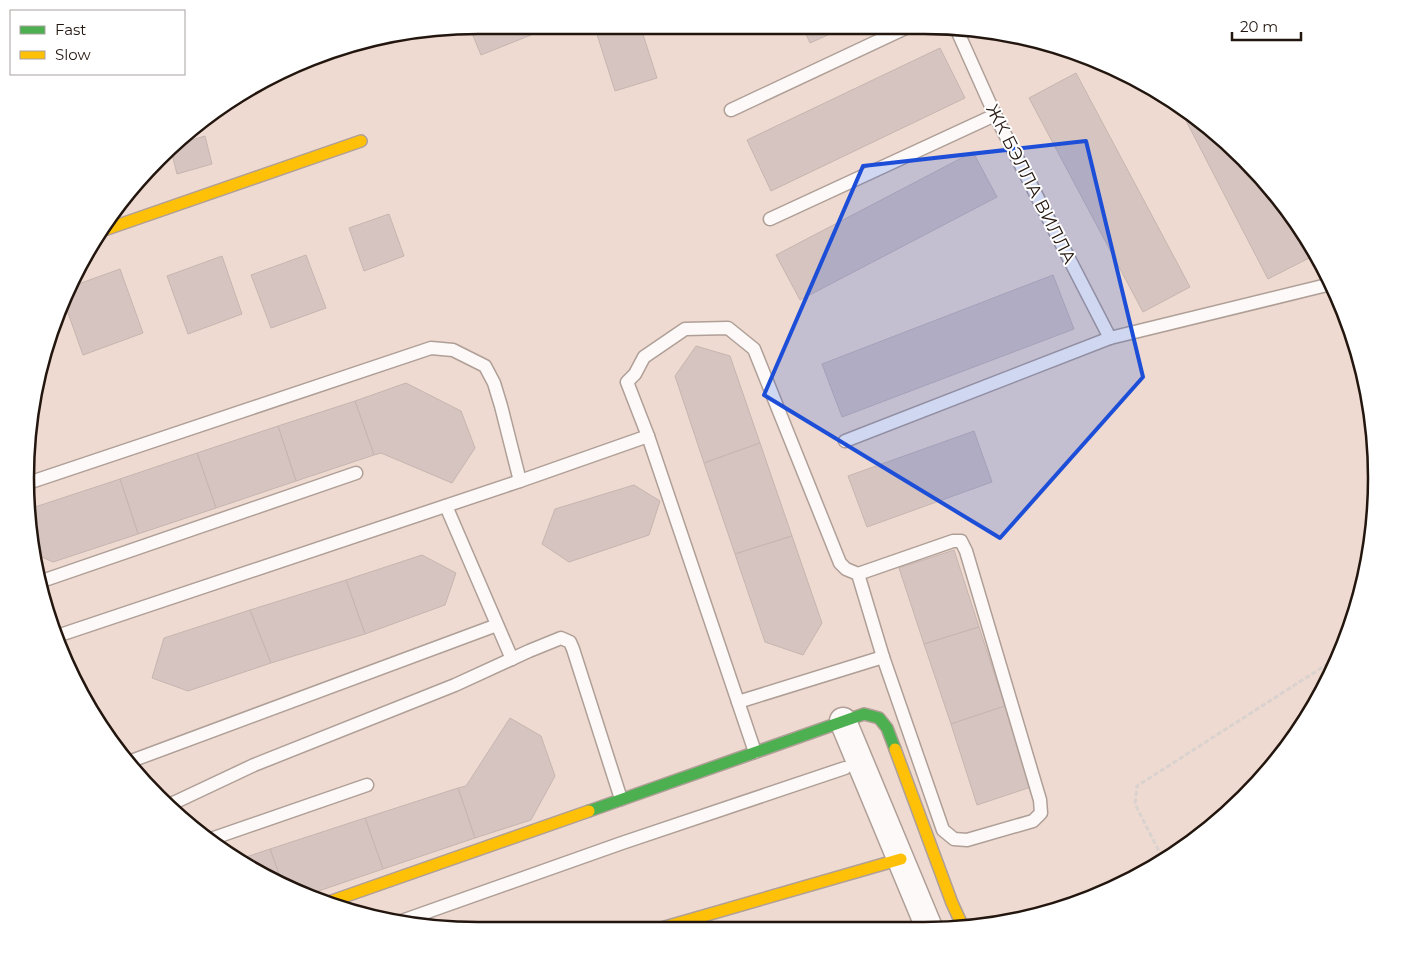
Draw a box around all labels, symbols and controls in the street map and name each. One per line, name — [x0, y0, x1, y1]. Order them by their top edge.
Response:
legend — [10, 10, 185, 75]
scale bar — [1232, 10, 1301, 42]
text: 20 m — [1240, 17, 1278, 36]
text: Fast — [55, 20, 86, 39]
text: Slow — [55, 45, 91, 64]
street label: ЖК БЭЛЛА ВИЛЛА — [981, 100, 1081, 268]

